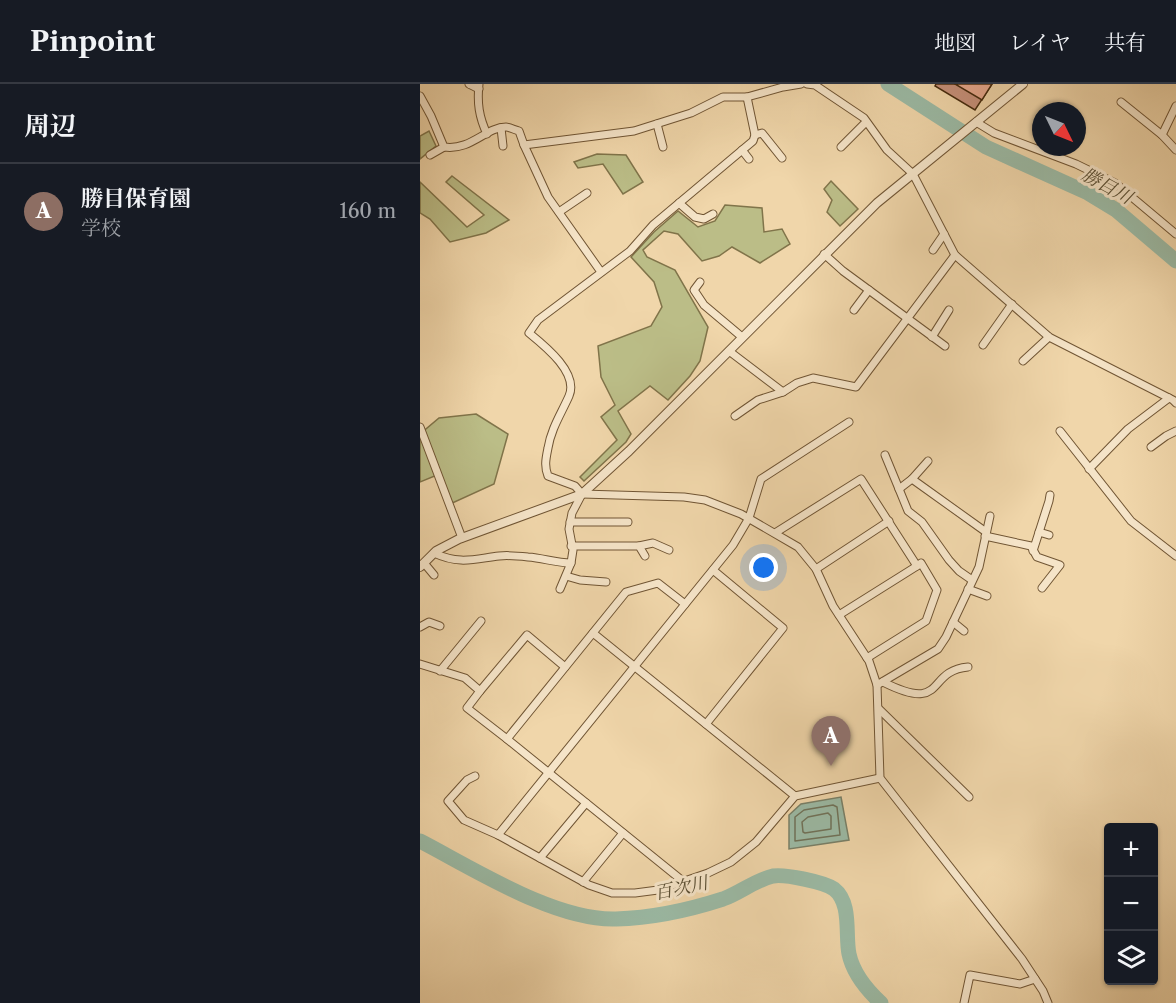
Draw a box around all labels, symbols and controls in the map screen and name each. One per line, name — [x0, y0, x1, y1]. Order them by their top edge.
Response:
text: Pinpoint — [30, 24, 155, 58]
text: 地図 — [934, 30, 976, 55]
text: レイヤ — [1009, 30, 1071, 55]
text: 共有 — [1104, 30, 1146, 55]
north arrow — [1032, 102, 1086, 156]
text: 周辺 — [24, 110, 76, 142]
water label: 勝目川 — [1078, 163, 1138, 210]
text: 勝目保育園 — [81, 185, 191, 212]
text: A — [36, 199, 51, 223]
text: 160 m — [339, 199, 396, 223]
text: 学校 — [81, 216, 121, 240]
your location — [749, 553, 778, 582]
pin: A — [812, 716, 850, 766]
map controls — [1104, 823, 1158, 985]
button: + — [1104, 823, 1158, 877]
water label: 百次川 — [652, 871, 712, 904]
button: − — [1104, 877, 1158, 931]
button: layers — [1104, 931, 1158, 985]

